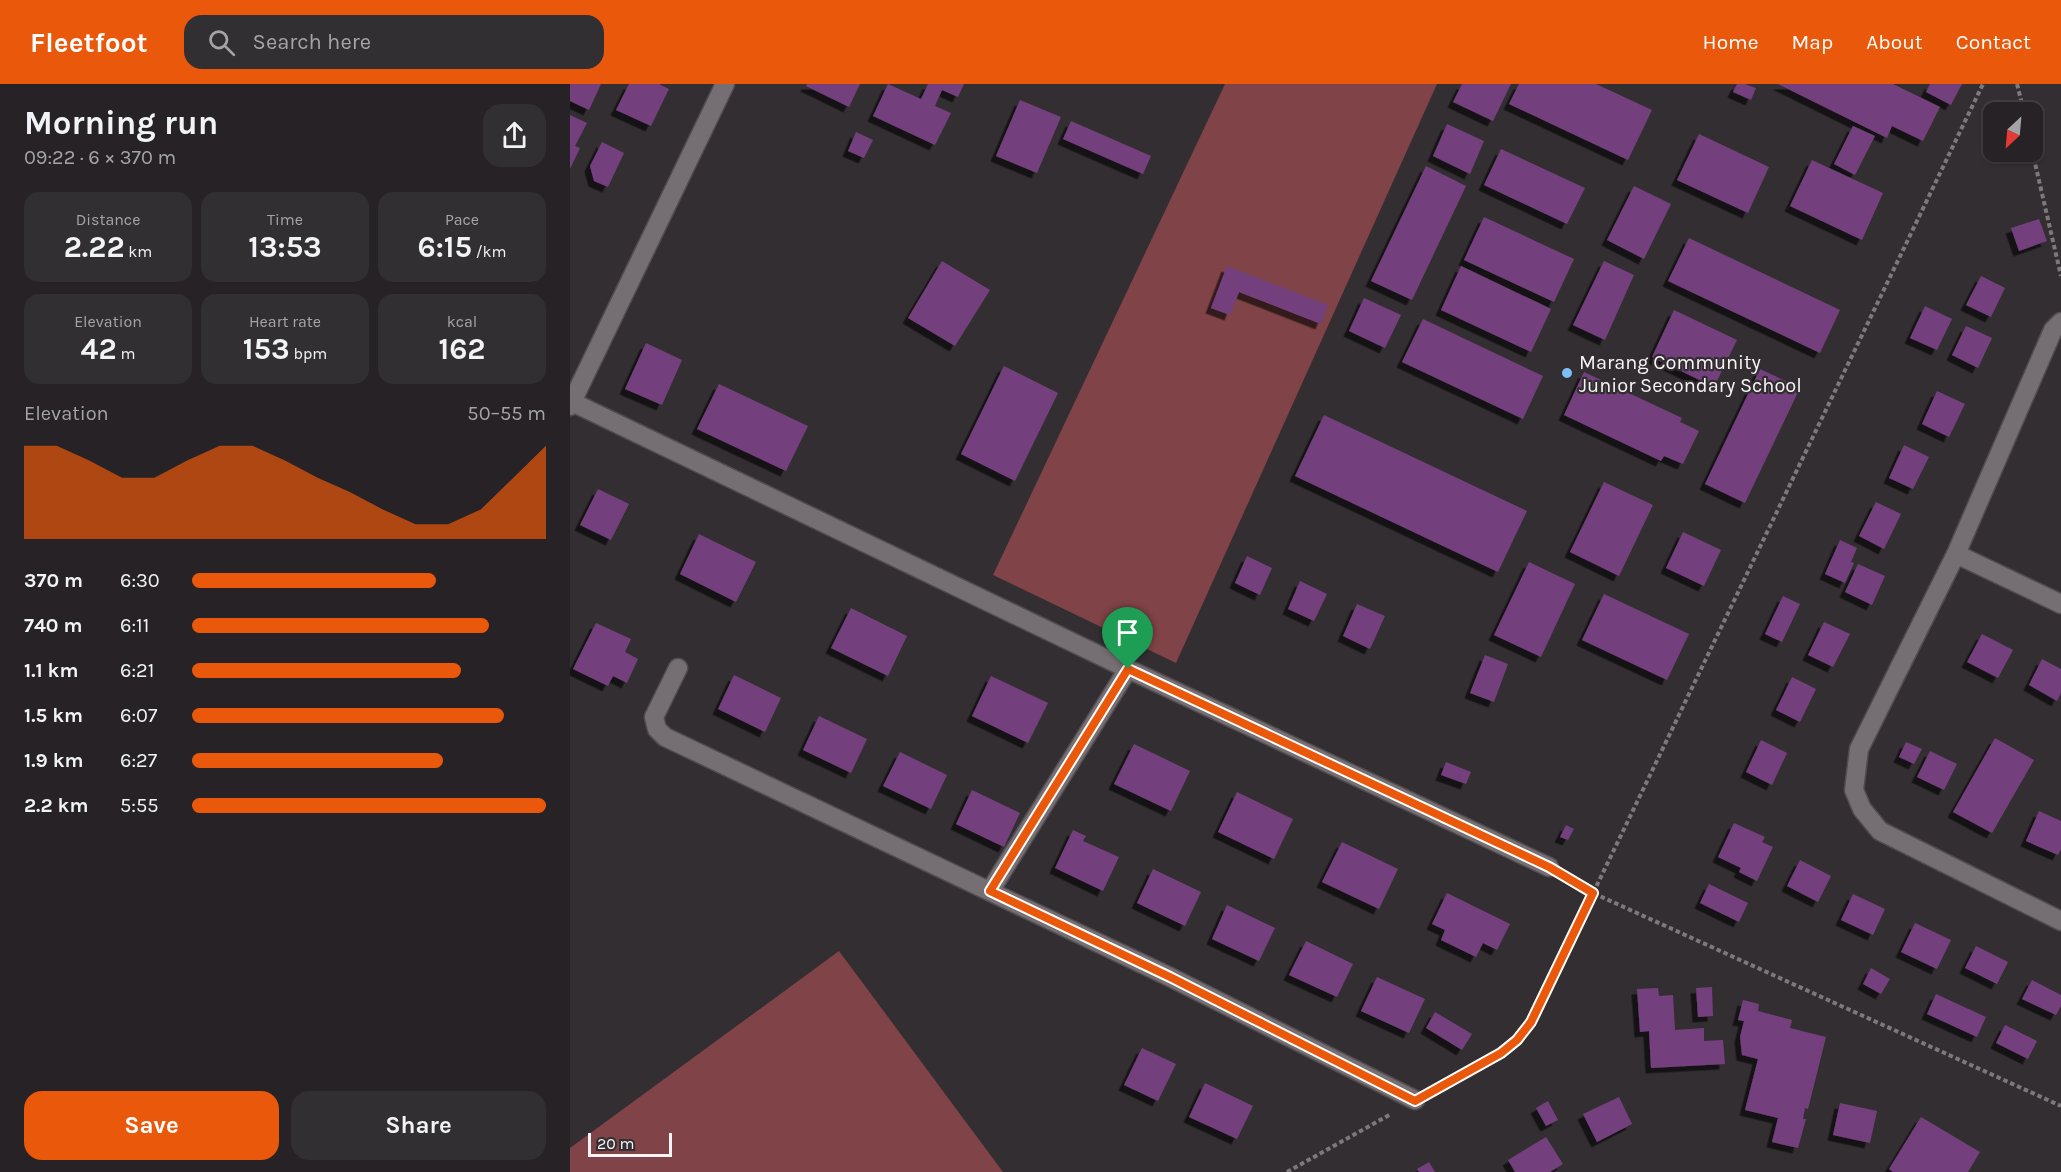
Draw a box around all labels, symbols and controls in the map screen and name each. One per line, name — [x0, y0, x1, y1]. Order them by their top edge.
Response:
search box — [184, 15, 604, 69]
text: Fleetfoot — [30, 26, 148, 59]
icon: search — [205, 26, 238, 59]
text: Search here — [253, 29, 371, 55]
text: Home — [1703, 30, 1759, 54]
text: Map — [1792, 30, 1833, 54]
text: About — [1866, 30, 1923, 54]
text: Contact — [1956, 30, 2031, 54]
north arrow — [1983, 102, 2043, 162]
map controls — [1983, 102, 2043, 162]
text: Morning run — [24, 104, 218, 142]
button: share — [483, 104, 546, 167]
text: 09:22 · 6 × 370 m — [24, 146, 176, 169]
text: Distance — [76, 210, 140, 229]
text: Time — [267, 210, 303, 229]
text: Pace — [445, 210, 479, 229]
text: 2.22 — [64, 229, 125, 265]
text: 13:53 — [248, 229, 322, 265]
text: 6:15 — [417, 229, 472, 265]
text: km — [125, 242, 152, 261]
text: /km — [472, 242, 507, 261]
text: Elevation — [74, 312, 142, 331]
text: Heart rate — [249, 312, 321, 331]
text: kcal — [447, 312, 477, 331]
text: 42 — [81, 331, 117, 367]
text: 153 — [243, 331, 290, 367]
text: 162 — [438, 331, 486, 367]
text: m — [117, 344, 135, 363]
text: bpm — [290, 344, 327, 363]
place label: Marang Community Junior Secondary School — [1579, 351, 1802, 397]
marker: Marang Community Junior Secondary School — [1560, 366, 1574, 380]
text: Elevation — [24, 402, 109, 425]
text: 50–55 m — [467, 402, 546, 425]
text: 370 m — [24, 569, 83, 592]
text: 6:30 — [120, 569, 160, 592]
pin — [1102, 607, 1153, 669]
text: 740 m — [24, 614, 83, 637]
text: 6:11 — [120, 614, 149, 637]
icon: arrive — [1111, 616, 1144, 649]
text: 1.1 km — [24, 659, 78, 682]
text: 6:21 — [120, 659, 154, 682]
text: 1.5 km — [24, 704, 83, 727]
text: 6:07 — [120, 704, 157, 727]
text: 1.9 km — [24, 749, 84, 772]
text: 6:27 — [120, 749, 157, 772]
text: 2.2 km — [24, 794, 88, 817]
text: 5:55 — [120, 794, 158, 817]
button: Save — [24, 1091, 279, 1160]
button: Share — [291, 1091, 546, 1160]
scale bar — [588, 1130, 672, 1158]
text: 20 m — [597, 1134, 635, 1153]

